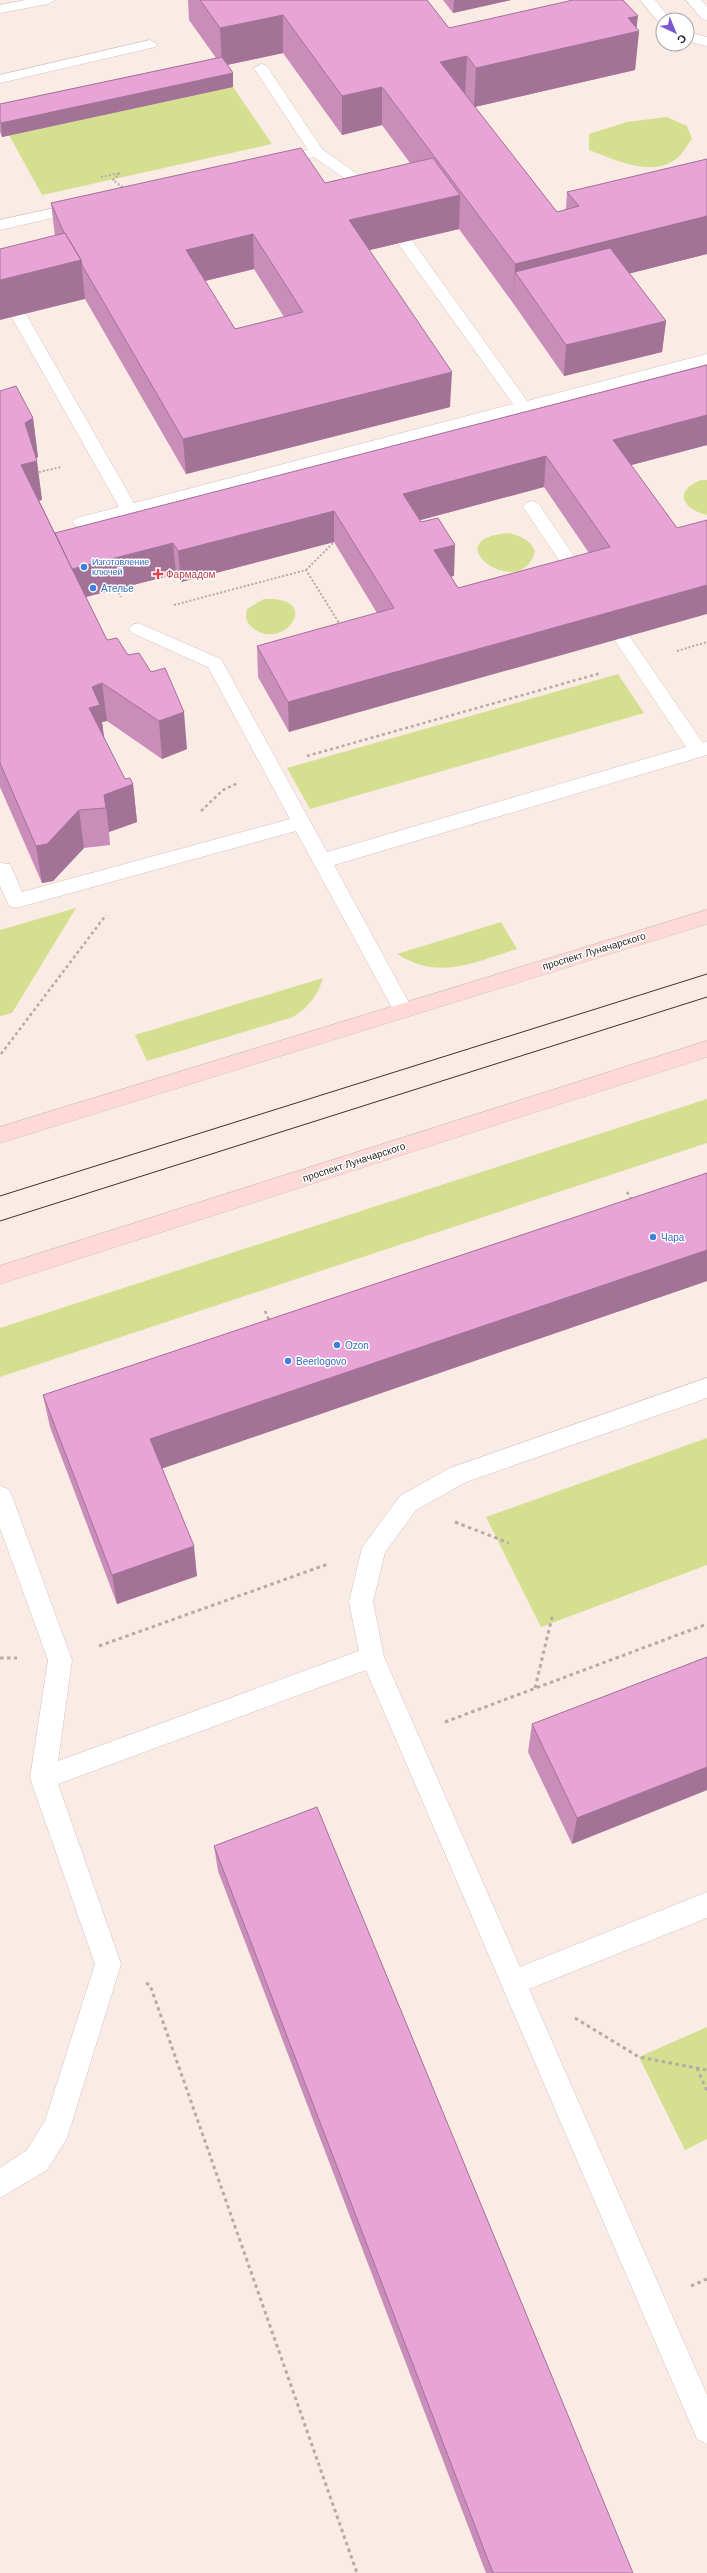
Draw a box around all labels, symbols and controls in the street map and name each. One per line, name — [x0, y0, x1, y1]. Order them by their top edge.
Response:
north arrow — [655, 12, 695, 52]
text: С — [675, 32, 689, 46]
place label: Изготовление ключей — [92, 557, 149, 577]
marker: Изготовление ключей — [79, 562, 89, 572]
marker: Фармадом — [153, 569, 163, 579]
place label: Фармадом — [166, 569, 216, 580]
marker: Ателье — [88, 583, 98, 593]
place label: Ателье — [101, 583, 134, 594]
street label: проспект Луначарского — [541, 930, 647, 972]
street label: проспект Луначарского — [301, 1140, 407, 1184]
marker: Чара — [648, 1232, 658, 1242]
place label: Чара — [661, 1232, 685, 1243]
marker: Ozon — [332, 1340, 342, 1350]
place label: Ozon — [345, 1340, 369, 1351]
marker: Beerlogovo — [283, 1356, 293, 1366]
place label: Beerlogovo — [296, 1356, 347, 1367]

